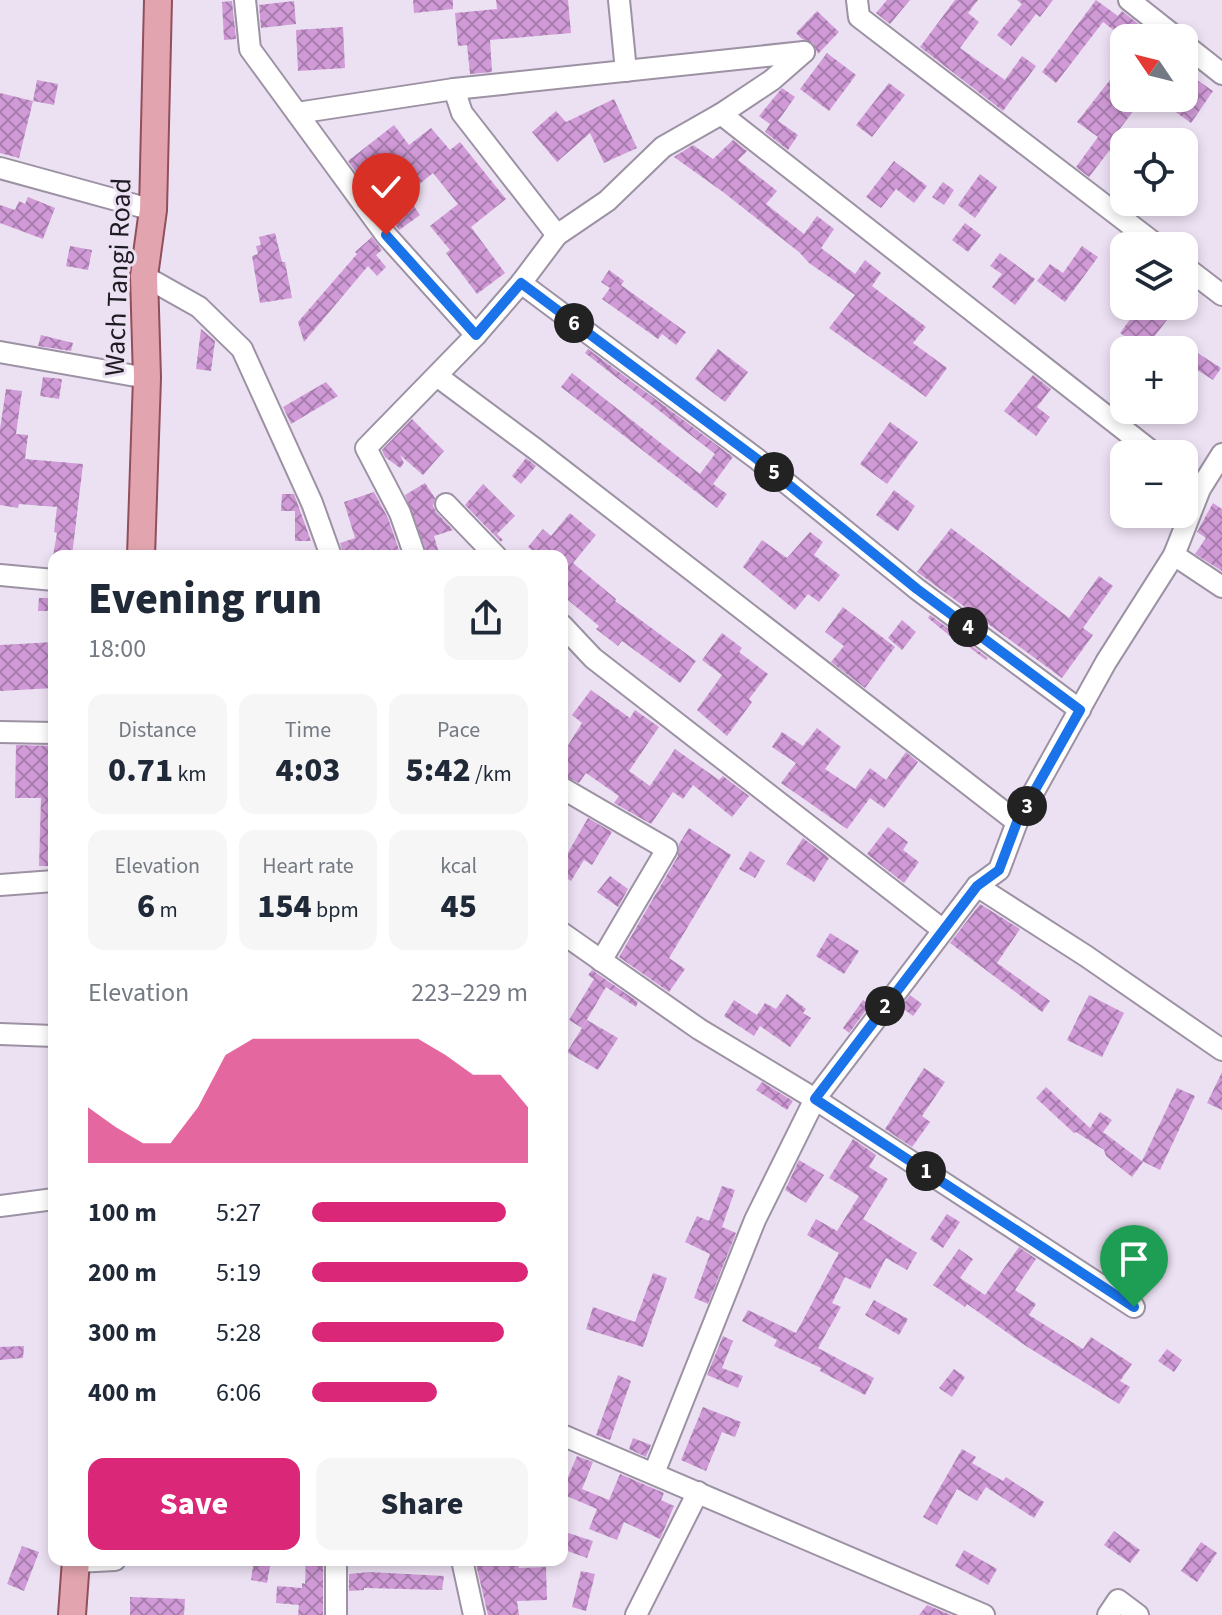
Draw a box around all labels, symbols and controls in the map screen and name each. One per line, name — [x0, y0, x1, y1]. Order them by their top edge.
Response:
north arrow — [1110, 24, 1198, 112]
map controls — [1110, 24, 1198, 528]
button: locate — [1110, 128, 1198, 216]
pin — [352, 153, 420, 235]
icon: check — [364, 165, 408, 209]
street label: Wach Tangi Road — [95, 177, 141, 377]
button: layers — [1110, 232, 1198, 320]
pin: 6 — [554, 303, 594, 343]
text: 6 — [568, 307, 580, 339]
button: + — [1110, 336, 1198, 424]
button: − — [1110, 440, 1198, 528]
pin: 5 — [754, 452, 794, 492]
text: 5 — [768, 456, 780, 488]
text: Evening run — [88, 568, 322, 631]
button: share — [444, 576, 528, 660]
pin: 4 — [948, 607, 988, 647]
text: 4 — [962, 611, 974, 643]
text: 18:00 — [88, 630, 146, 667]
text: Distance — [118, 714, 196, 746]
text: Time — [285, 714, 331, 746]
text: Pace — [437, 714, 480, 746]
text: 0.71 — [108, 746, 173, 795]
text: 4:03 — [275, 746, 341, 795]
text: 5:42 — [406, 746, 471, 795]
text: km — [173, 758, 207, 790]
text: /km — [471, 758, 512, 790]
pin: 3 — [1007, 786, 1047, 826]
text: 3 — [1021, 790, 1033, 822]
text: Elevation — [114, 850, 200, 882]
text: Heart rate — [262, 850, 354, 882]
text: kcal — [440, 850, 477, 882]
text: 6 — [137, 882, 155, 931]
text: 154 — [257, 882, 312, 931]
text: 45 — [441, 882, 477, 931]
text: m — [155, 894, 178, 926]
text: bpm — [312, 894, 359, 926]
text: Elevation — [88, 974, 189, 1011]
text: 223–229 m — [411, 974, 528, 1011]
pin: 2 — [865, 986, 905, 1026]
text: 2 — [879, 990, 891, 1022]
pin: 1 — [906, 1151, 946, 1191]
text: 1 — [920, 1155, 932, 1187]
text: 100 m — [88, 1194, 157, 1231]
text: 5:27 — [216, 1194, 261, 1231]
pin — [1100, 1225, 1168, 1307]
icon: arrive — [1112, 1237, 1156, 1281]
text: 200 m — [88, 1254, 157, 1291]
text: 5:19 — [216, 1254, 261, 1291]
text: 300 m — [88, 1314, 157, 1351]
text: 5:28 — [216, 1314, 261, 1351]
text: 400 m — [88, 1374, 157, 1411]
text: 6:06 — [216, 1374, 261, 1411]
button: Save — [88, 1458, 300, 1550]
button: Share — [316, 1458, 528, 1550]

